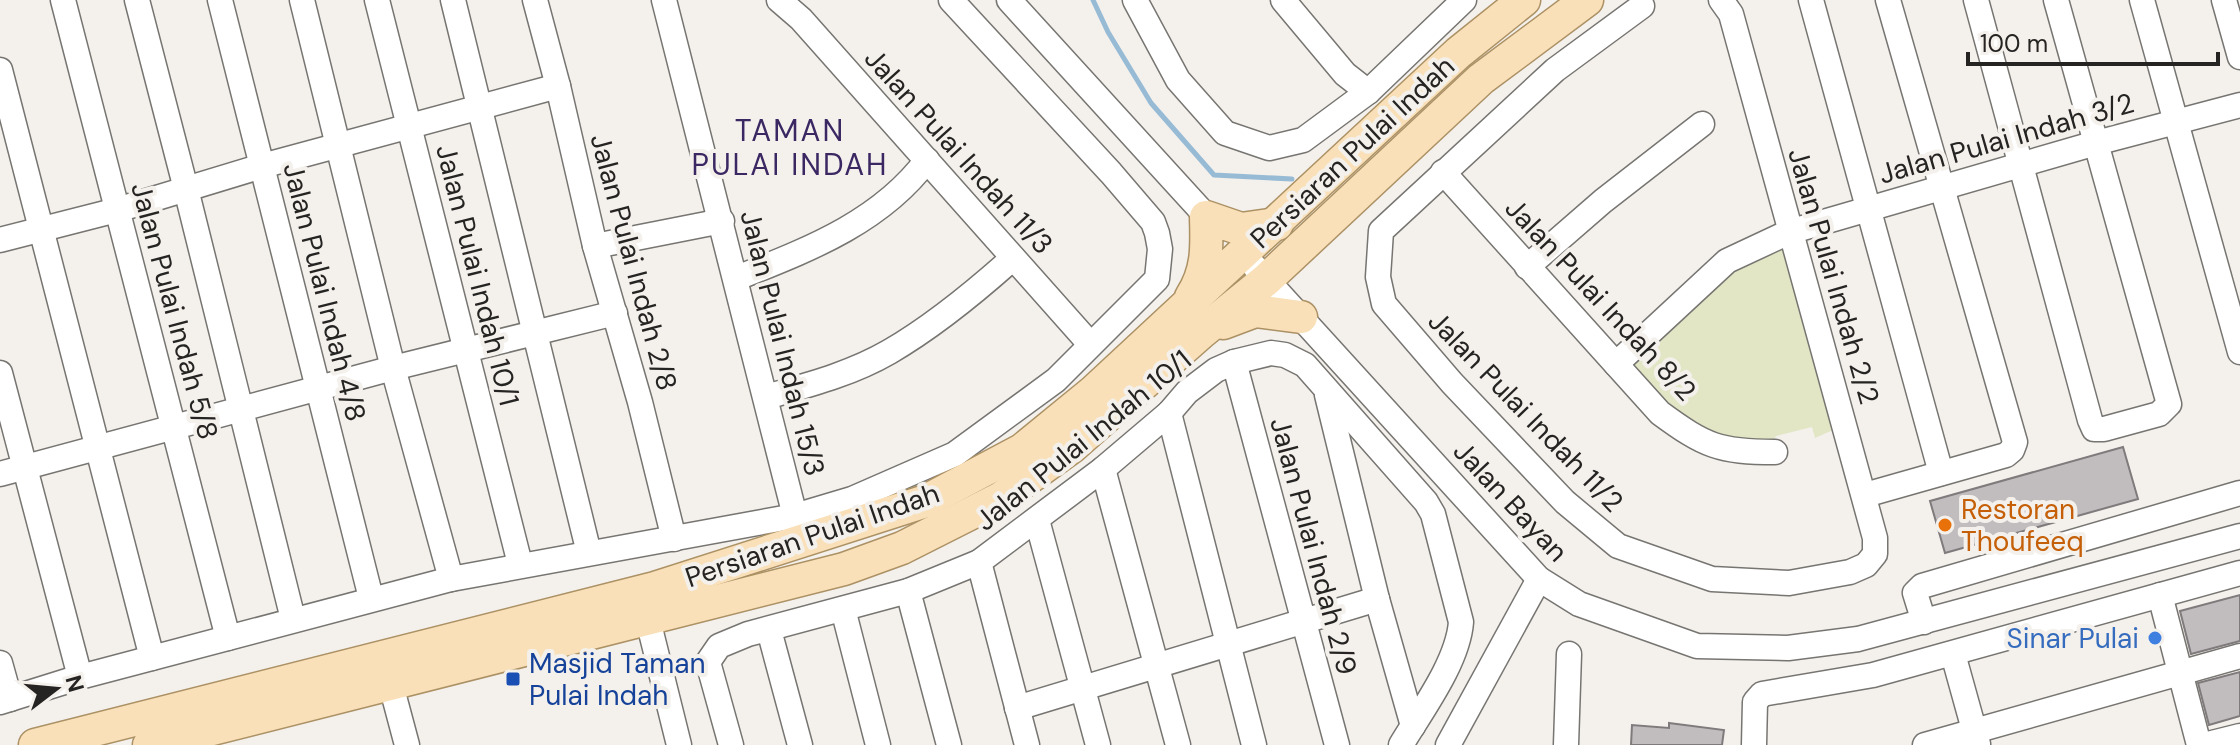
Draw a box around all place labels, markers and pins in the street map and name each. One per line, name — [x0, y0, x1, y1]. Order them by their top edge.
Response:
place label: Restoran Thoufeeq — [1961, 491, 2084, 560]
marker: Restoran Thoufeeq — [1936, 516, 1954, 534]
place label: Sinar Pulai — [2006, 620, 2139, 657]
marker: Sinar Pulai — [2146, 629, 2164, 647]
place label: Masjid Taman Pulai Indah — [529, 645, 706, 714]
marker: Masjid Taman Pulai Indah — [504, 670, 522, 688]

